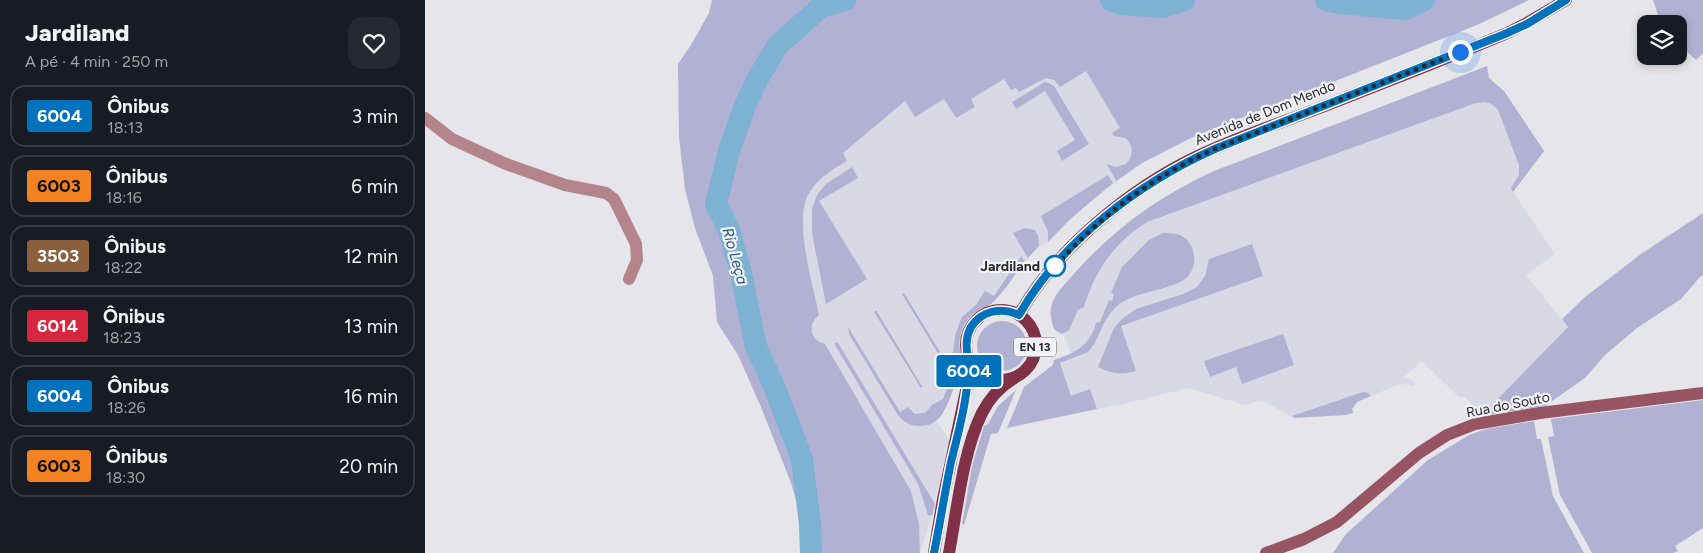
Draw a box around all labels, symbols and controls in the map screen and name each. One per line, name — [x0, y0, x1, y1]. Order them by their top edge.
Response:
map controls — [1637, 15, 1687, 65]
button: layers — [1637, 15, 1687, 65]
button: heart — [348, 17, 400, 69]
text: Jardiland — [25, 18, 130, 47]
your location — [1448, 40, 1473, 65]
text: A pé · 4 min · 250 m — [25, 52, 168, 71]
street label: Avenida de Dom Mendo — [1192, 77, 1338, 149]
text: Ônibus — [107, 95, 169, 118]
text: 6004 — [37, 105, 82, 127]
text: 3 min — [352, 105, 398, 128]
text: 18:13 — [107, 118, 143, 137]
text: Ônibus — [106, 165, 167, 188]
text: 6003 — [37, 175, 81, 197]
text: 6 min — [351, 175, 398, 198]
text: 18:16 — [106, 188, 142, 207]
water label: Rio Leça — [718, 226, 752, 287]
text: Ônibus — [104, 235, 166, 258]
text: 3503 — [37, 245, 79, 267]
text: 12 min — [344, 245, 398, 268]
marker: Jardiland — [1044, 255, 1066, 277]
text: 18:22 — [104, 258, 143, 277]
place label: Jardiland — [980, 258, 1040, 275]
text: Ônibus — [103, 305, 165, 328]
text: 6014 — [37, 315, 78, 337]
text: 13 min — [344, 315, 398, 338]
text: 18:23 — [103, 328, 141, 347]
road number: EN 13 — [1014, 338, 1056, 357]
line badge: 6004 — [934, 355, 1004, 387]
text: 6004 — [946, 360, 992, 382]
text: Ônibus — [107, 375, 169, 398]
text: 6004 — [37, 385, 82, 407]
text: 16 min — [344, 385, 398, 408]
street label: Rua do Souto — [1465, 389, 1551, 421]
text: 18:26 — [107, 398, 146, 417]
text: Ônibus — [106, 445, 167, 468]
text: 6003 — [37, 455, 81, 477]
text: 20 min — [339, 455, 398, 478]
text: 18:30 — [106, 468, 145, 487]

